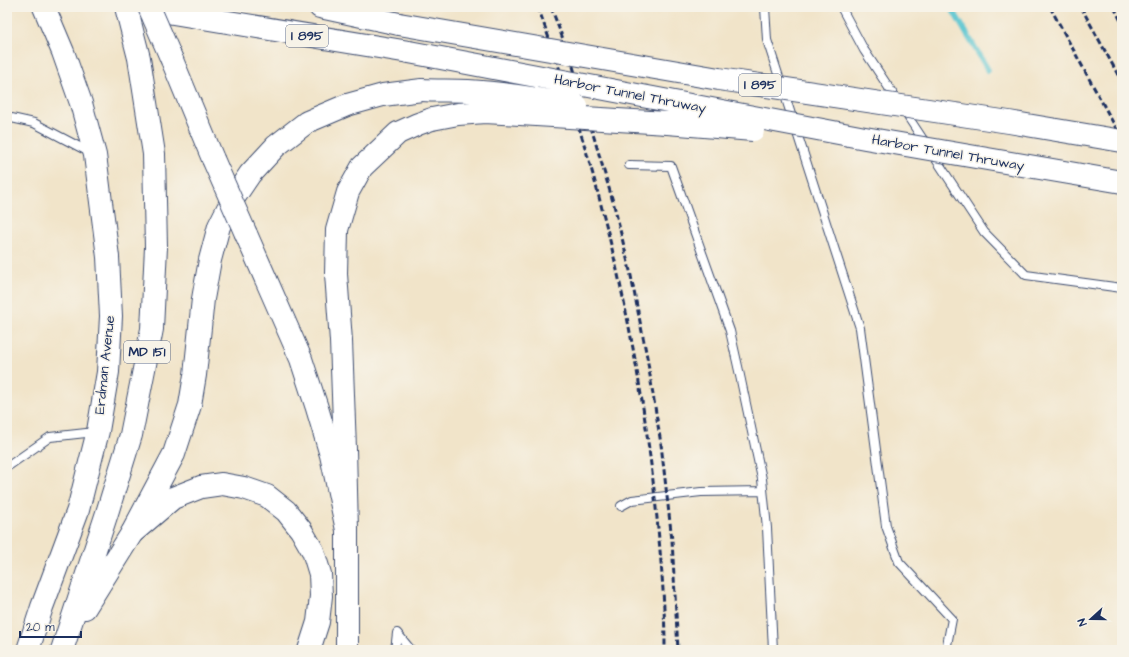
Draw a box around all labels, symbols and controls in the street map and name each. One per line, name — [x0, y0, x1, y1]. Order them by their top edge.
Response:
road number: I 895 — [286, 25, 328, 47]
street label: Harbor Tunnel Thruway — [552, 69, 708, 119]
road number: I 895 — [739, 74, 781, 96]
street label: Harbor Tunnel Thruway — [870, 130, 1026, 176]
street label: Erdman Avenue — [90, 314, 120, 415]
road number: MD 151 — [124, 341, 170, 363]
north arrow — [1071, 599, 1111, 639]
scale bar — [20, 613, 81, 639]
text: N — [1074, 616, 1090, 628]
text: 20 m — [26, 619, 55, 636]

